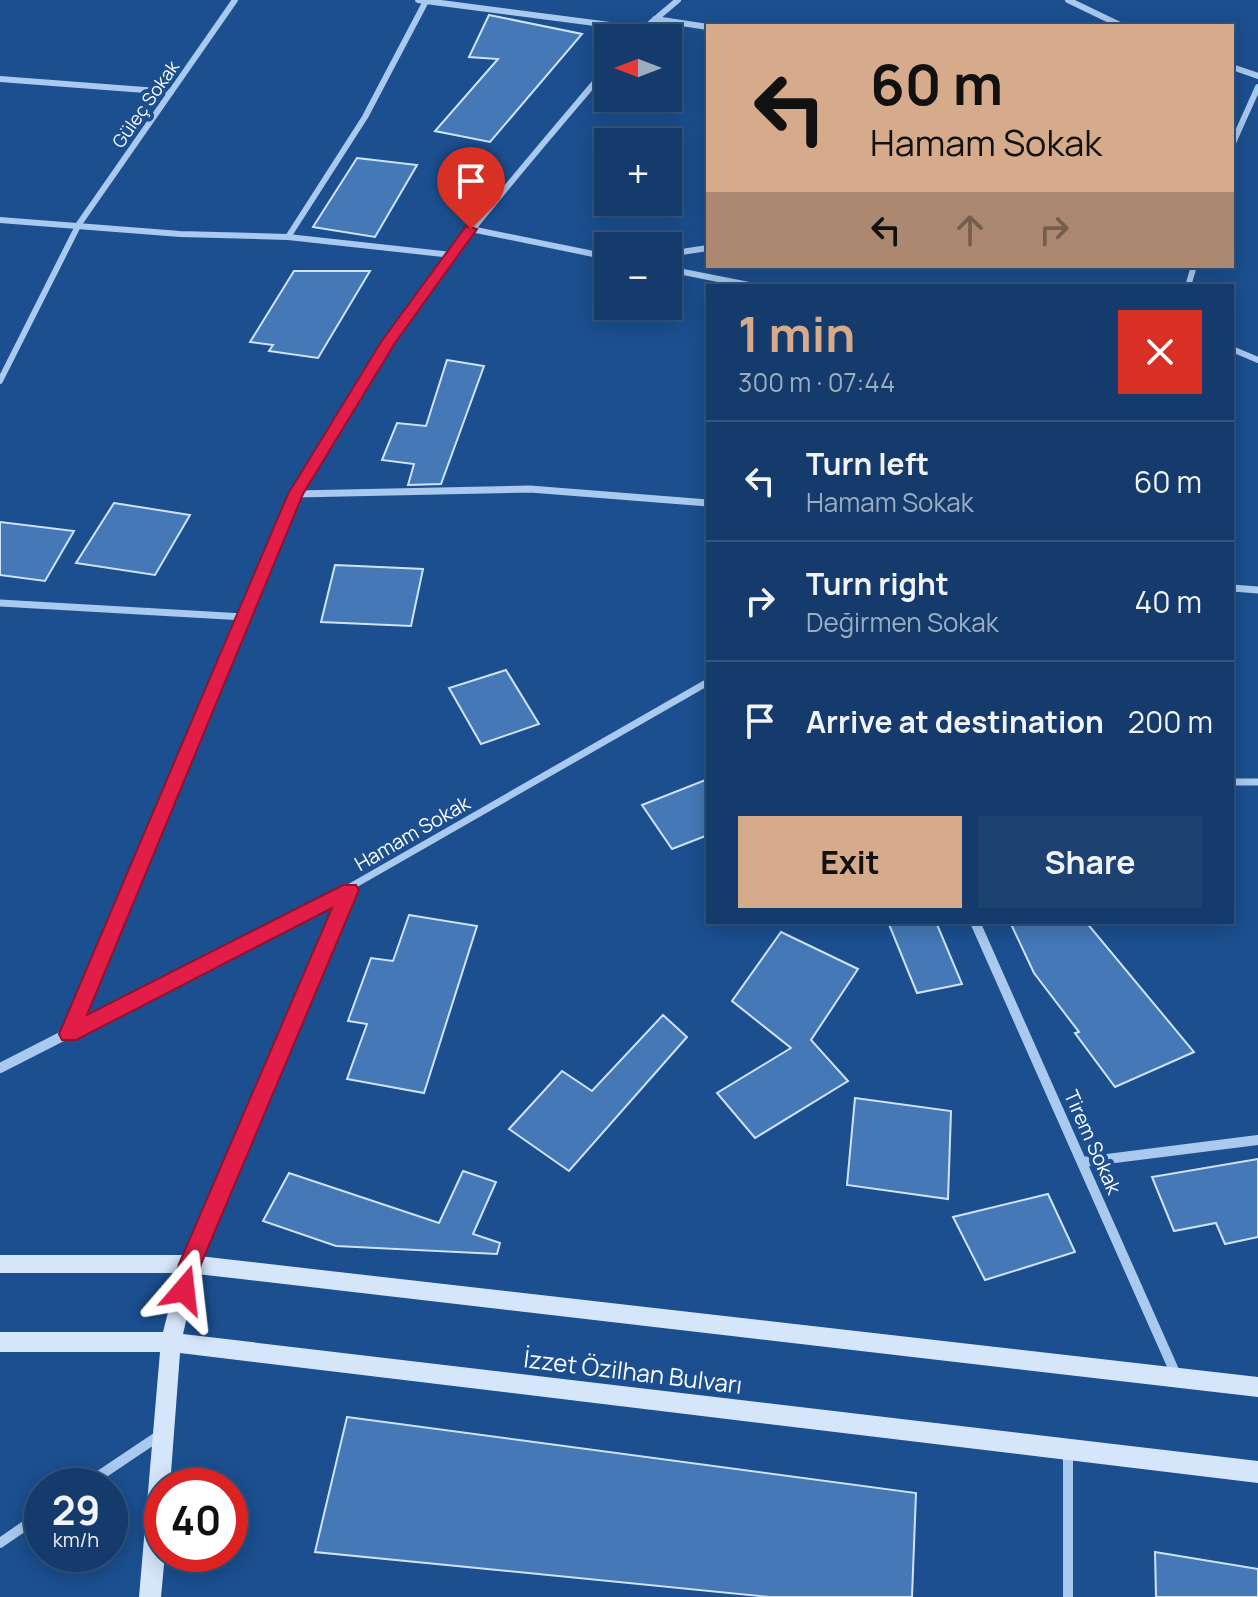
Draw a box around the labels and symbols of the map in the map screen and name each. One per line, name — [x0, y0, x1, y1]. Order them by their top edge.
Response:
north arrow — [594, 24, 682, 112]
street label: Güleç Sokak — [106, 55, 184, 152]
pin — [437, 147, 505, 229]
street label: Hamam Sokak — [349, 789, 476, 877]
street label: Tirem Sokak — [1058, 1086, 1128, 1199]
position arrow — [142, 1248, 226, 1332]
street label: İzzet Özilhan Bulvarı — [522, 1341, 744, 1401]
speed limit sign: 40 — [144, 1468, 248, 1572]

